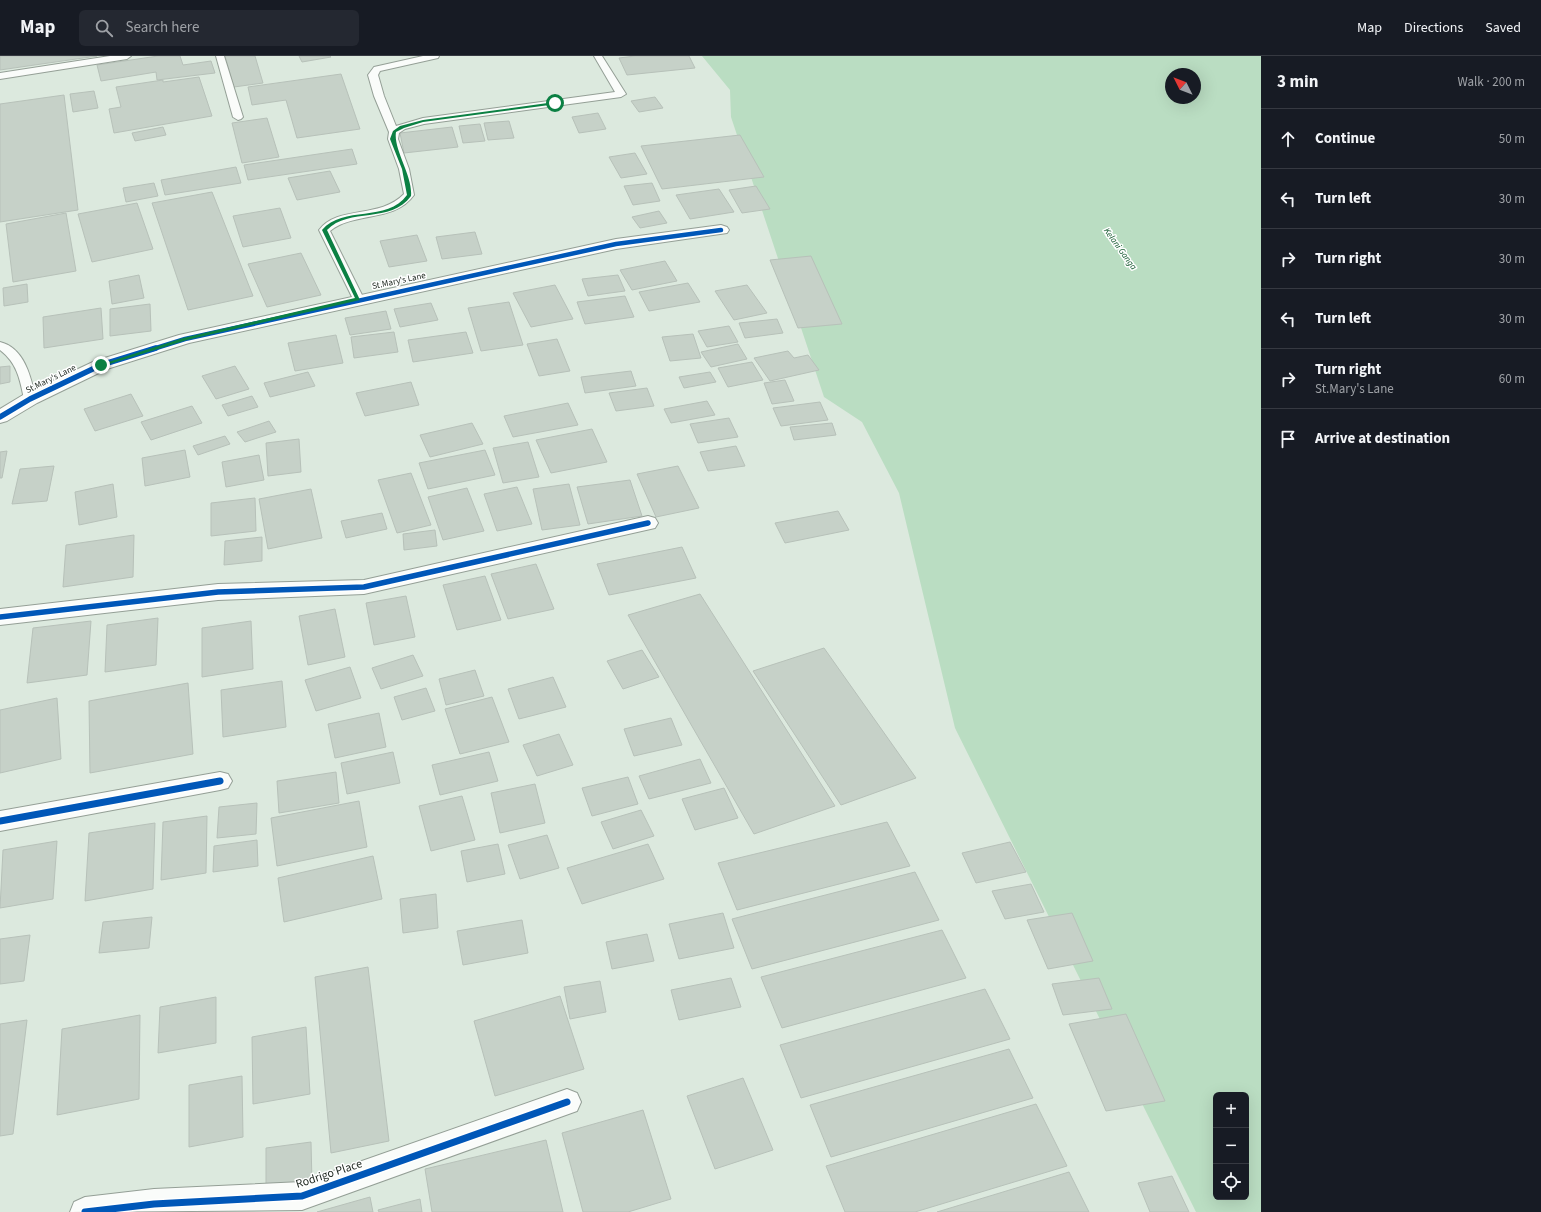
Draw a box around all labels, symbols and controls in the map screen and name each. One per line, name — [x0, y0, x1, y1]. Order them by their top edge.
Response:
search box — [79, 10, 359, 46]
text: Map — [20, 14, 55, 41]
icon: search — [93, 17, 115, 39]
text: Search here — [125, 17, 199, 38]
text: Map — [1357, 18, 1382, 38]
text: Directions — [1404, 18, 1463, 38]
text: Saved — [1485, 18, 1521, 38]
north arrow — [1165, 68, 1201, 104]
text: 3 min — [1277, 70, 1318, 94]
text: Walk · 200 m — [1457, 73, 1525, 91]
route start — [546, 94, 564, 112]
icon: ahead — [1277, 128, 1299, 150]
text: Continue — [1315, 128, 1375, 149]
text: 50 m — [1499, 130, 1525, 148]
icon: left — [1277, 188, 1299, 210]
text: Turn left — [1315, 188, 1371, 209]
text: 30 m — [1499, 190, 1525, 208]
water label: Kelani Ganga — [1100, 225, 1140, 273]
icon: right — [1277, 248, 1299, 270]
text: Turn right — [1315, 248, 1381, 269]
text: 30 m — [1499, 250, 1525, 268]
street label: St.Mary's Lane — [371, 269, 428, 293]
icon: left — [1277, 308, 1299, 330]
text: Turn left — [1315, 308, 1371, 329]
text: 30 m — [1499, 310, 1525, 328]
route end — [92, 356, 110, 374]
text: Turn right — [1315, 359, 1381, 380]
street label: St.Mary's Lane — [24, 361, 79, 397]
icon: right — [1277, 368, 1299, 390]
text: 60 m — [1499, 370, 1525, 388]
text: St.Mary's Lane — [1315, 380, 1394, 398]
icon: arrive — [1277, 428, 1299, 450]
text: Arrive at destination — [1315, 428, 1450, 449]
map controls — [1213, 1092, 1249, 1200]
button: + — [1213, 1092, 1249, 1128]
button: − — [1213, 1128, 1249, 1164]
street label: Rodrigo Place — [294, 1155, 364, 1193]
button: locate — [1213, 1164, 1249, 1200]

